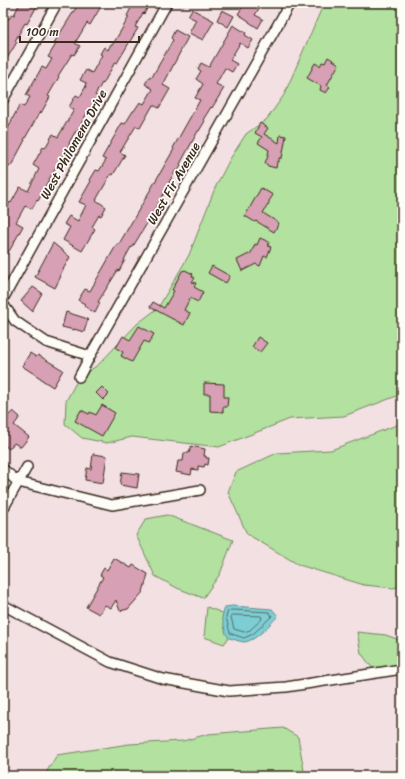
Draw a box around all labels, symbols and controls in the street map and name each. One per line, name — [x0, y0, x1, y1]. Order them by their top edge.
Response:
scale bar — [20, 18, 139, 44]
text: 100 m — [26, 21, 59, 43]
street label: West Philomena Drive — [34, 85, 113, 204]
street label: West Fir Avenue — [140, 137, 207, 229]

